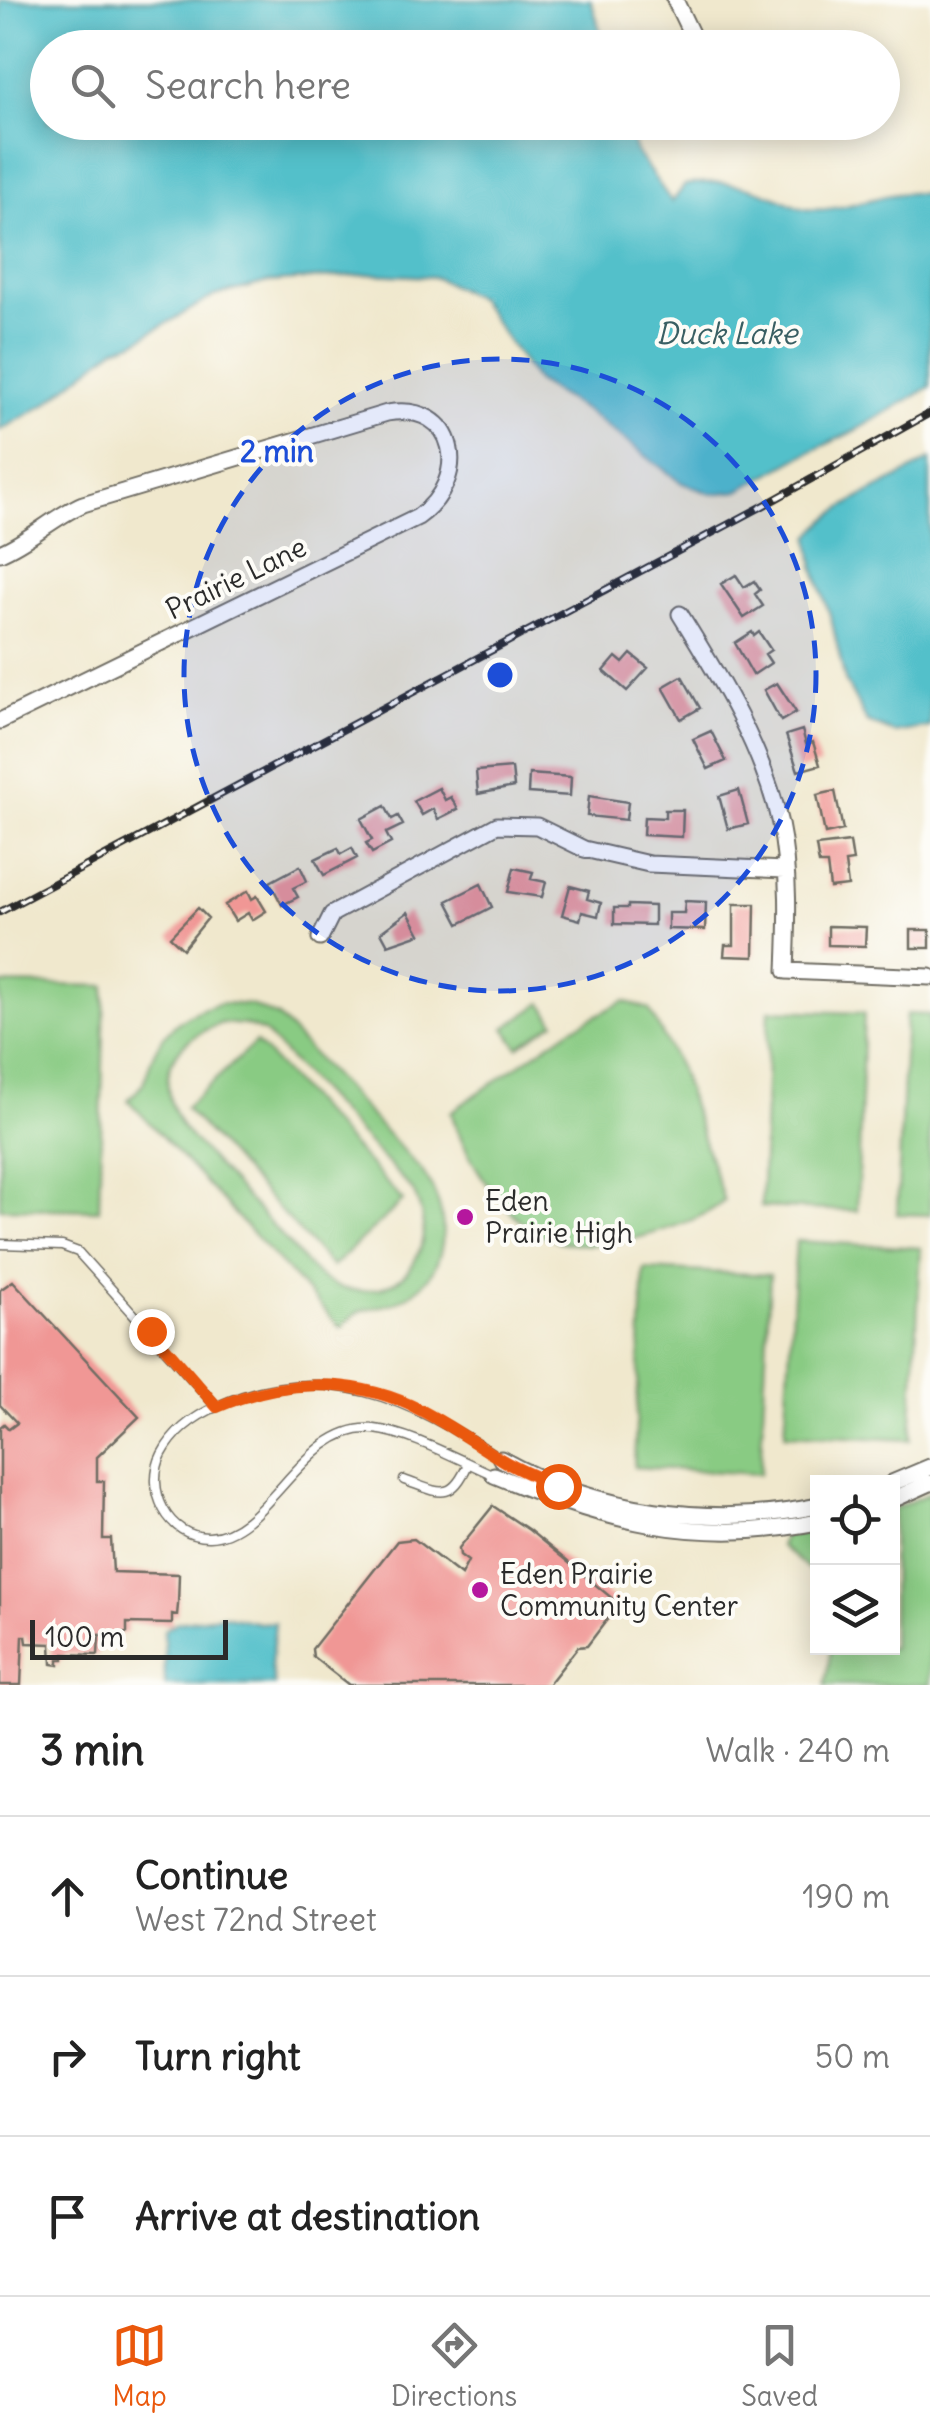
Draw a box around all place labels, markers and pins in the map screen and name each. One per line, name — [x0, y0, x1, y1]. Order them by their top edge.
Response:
centre of rings — [482, 657, 518, 693]
place label: Eden Prairie High — [485, 1183, 633, 1251]
marker: Eden Prairie High — [454, 1206, 476, 1228]
place label: Eden Prairie Community Center — [500, 1556, 738, 1624]
marker: Eden Prairie Community Center — [469, 1579, 491, 1601]

